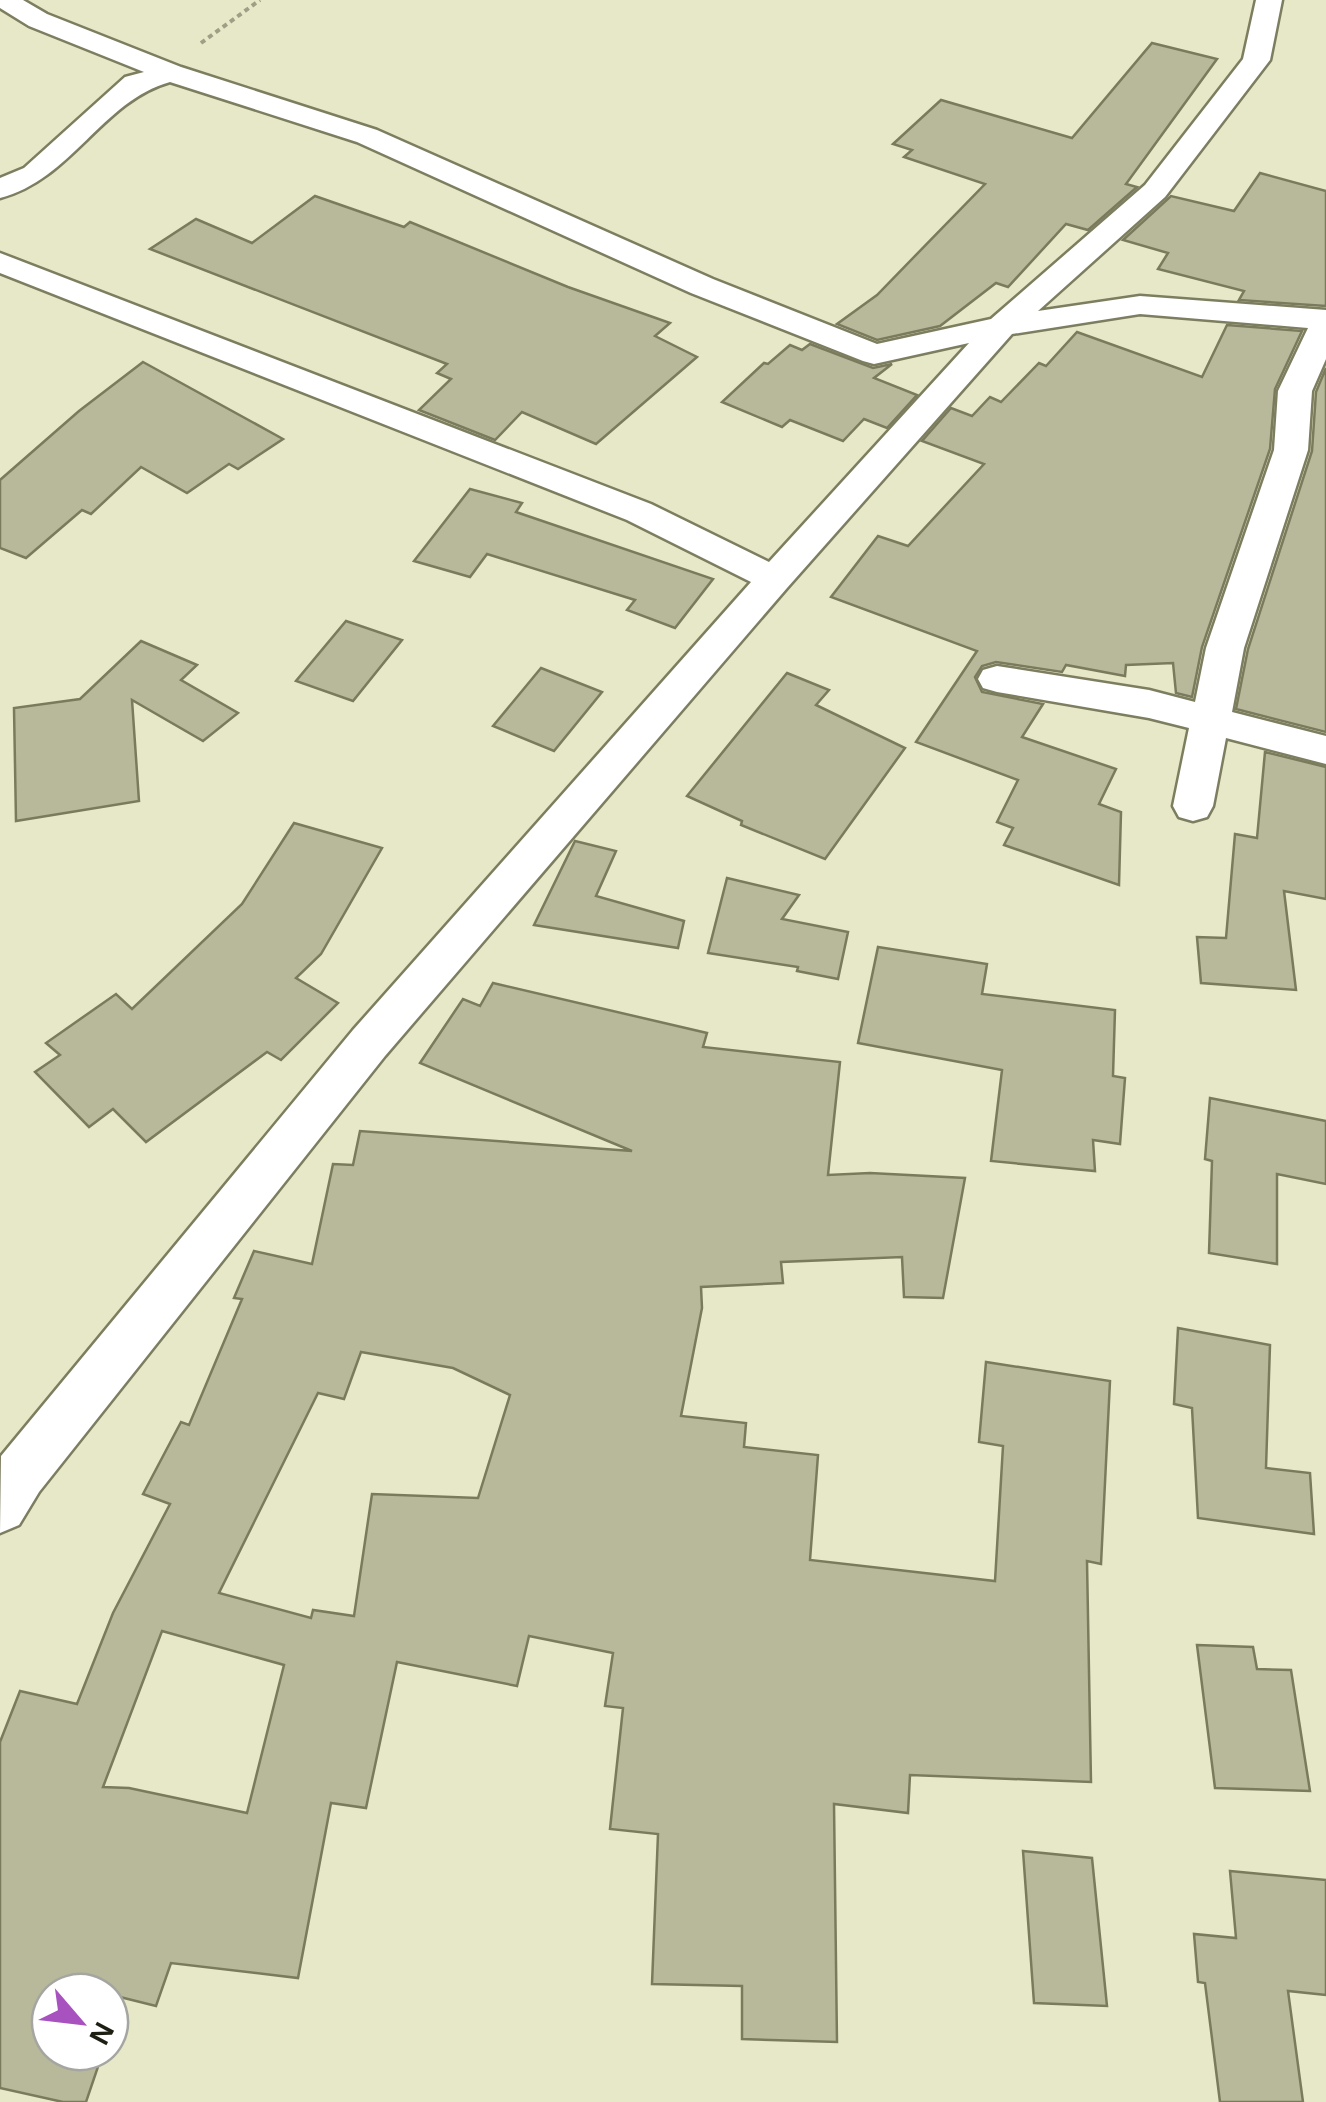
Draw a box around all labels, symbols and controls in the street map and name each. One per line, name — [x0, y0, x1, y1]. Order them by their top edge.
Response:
north arrow — [30, 1972, 130, 2072]
text: N — [83, 2017, 120, 2050]

